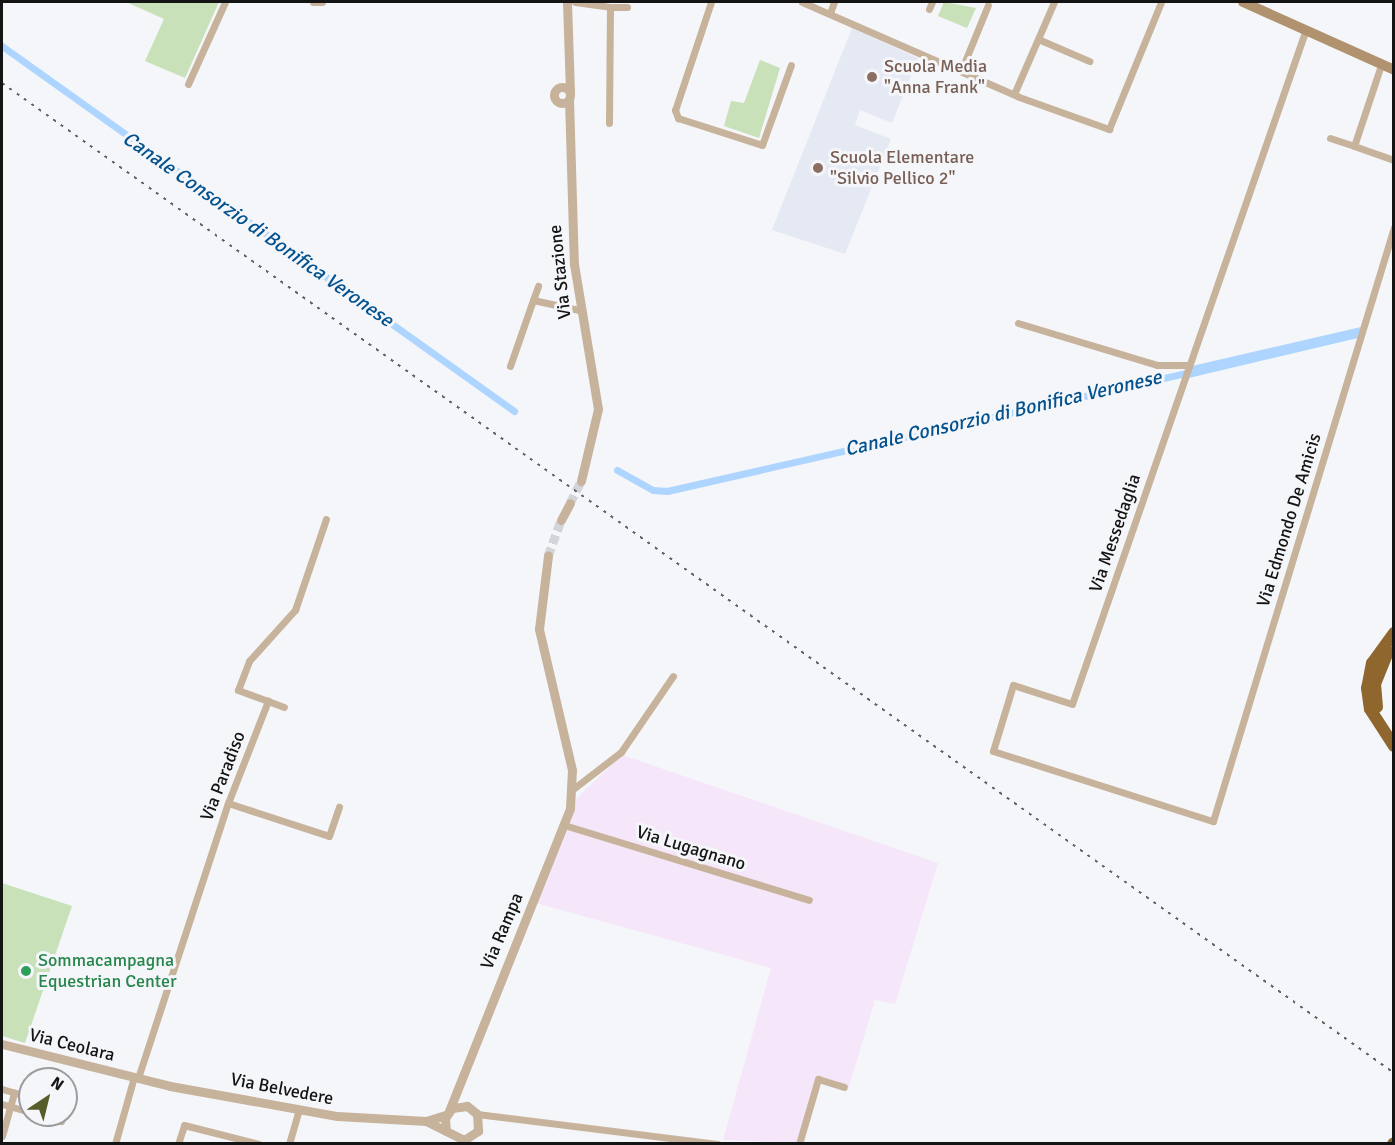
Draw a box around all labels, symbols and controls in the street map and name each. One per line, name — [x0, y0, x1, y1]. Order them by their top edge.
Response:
place label: Scuola Media "Anna Frank" — [884, 56, 987, 98]
marker: Scuola Media "Anna Frank" — [865, 70, 879, 84]
water label: Canale Consorzio di Bonifica Veronese — [118, 126, 398, 332]
place label: Scuola Elementare "Silvio Pellico 2" — [830, 147, 974, 190]
marker: Scuola Elementare "Silvio Pellico 2" — [811, 161, 825, 175]
street label: Via Stazione — [544, 224, 576, 320]
water label: Canale Consorzio di Bonifica Veronese — [842, 365, 1164, 461]
street label: Via Edmondo De Amicis — [1252, 431, 1326, 609]
street label: Via Messedaglia — [1085, 471, 1145, 595]
street label: Via Paradiso — [196, 728, 250, 824]
street label: Via Lugagnano — [634, 821, 748, 875]
street label: Via Rampa — [476, 889, 528, 973]
place label: Sommacampagna Equestrian Center — [38, 950, 177, 992]
marker: Sommacampagna Equestrian Center — [19, 964, 33, 978]
street label: Via Ceolara — [27, 1024, 117, 1066]
north arrow — [18, 1067, 78, 1127]
street label: Via Belvedere — [229, 1068, 335, 1110]
text: N — [47, 1073, 67, 1095]

